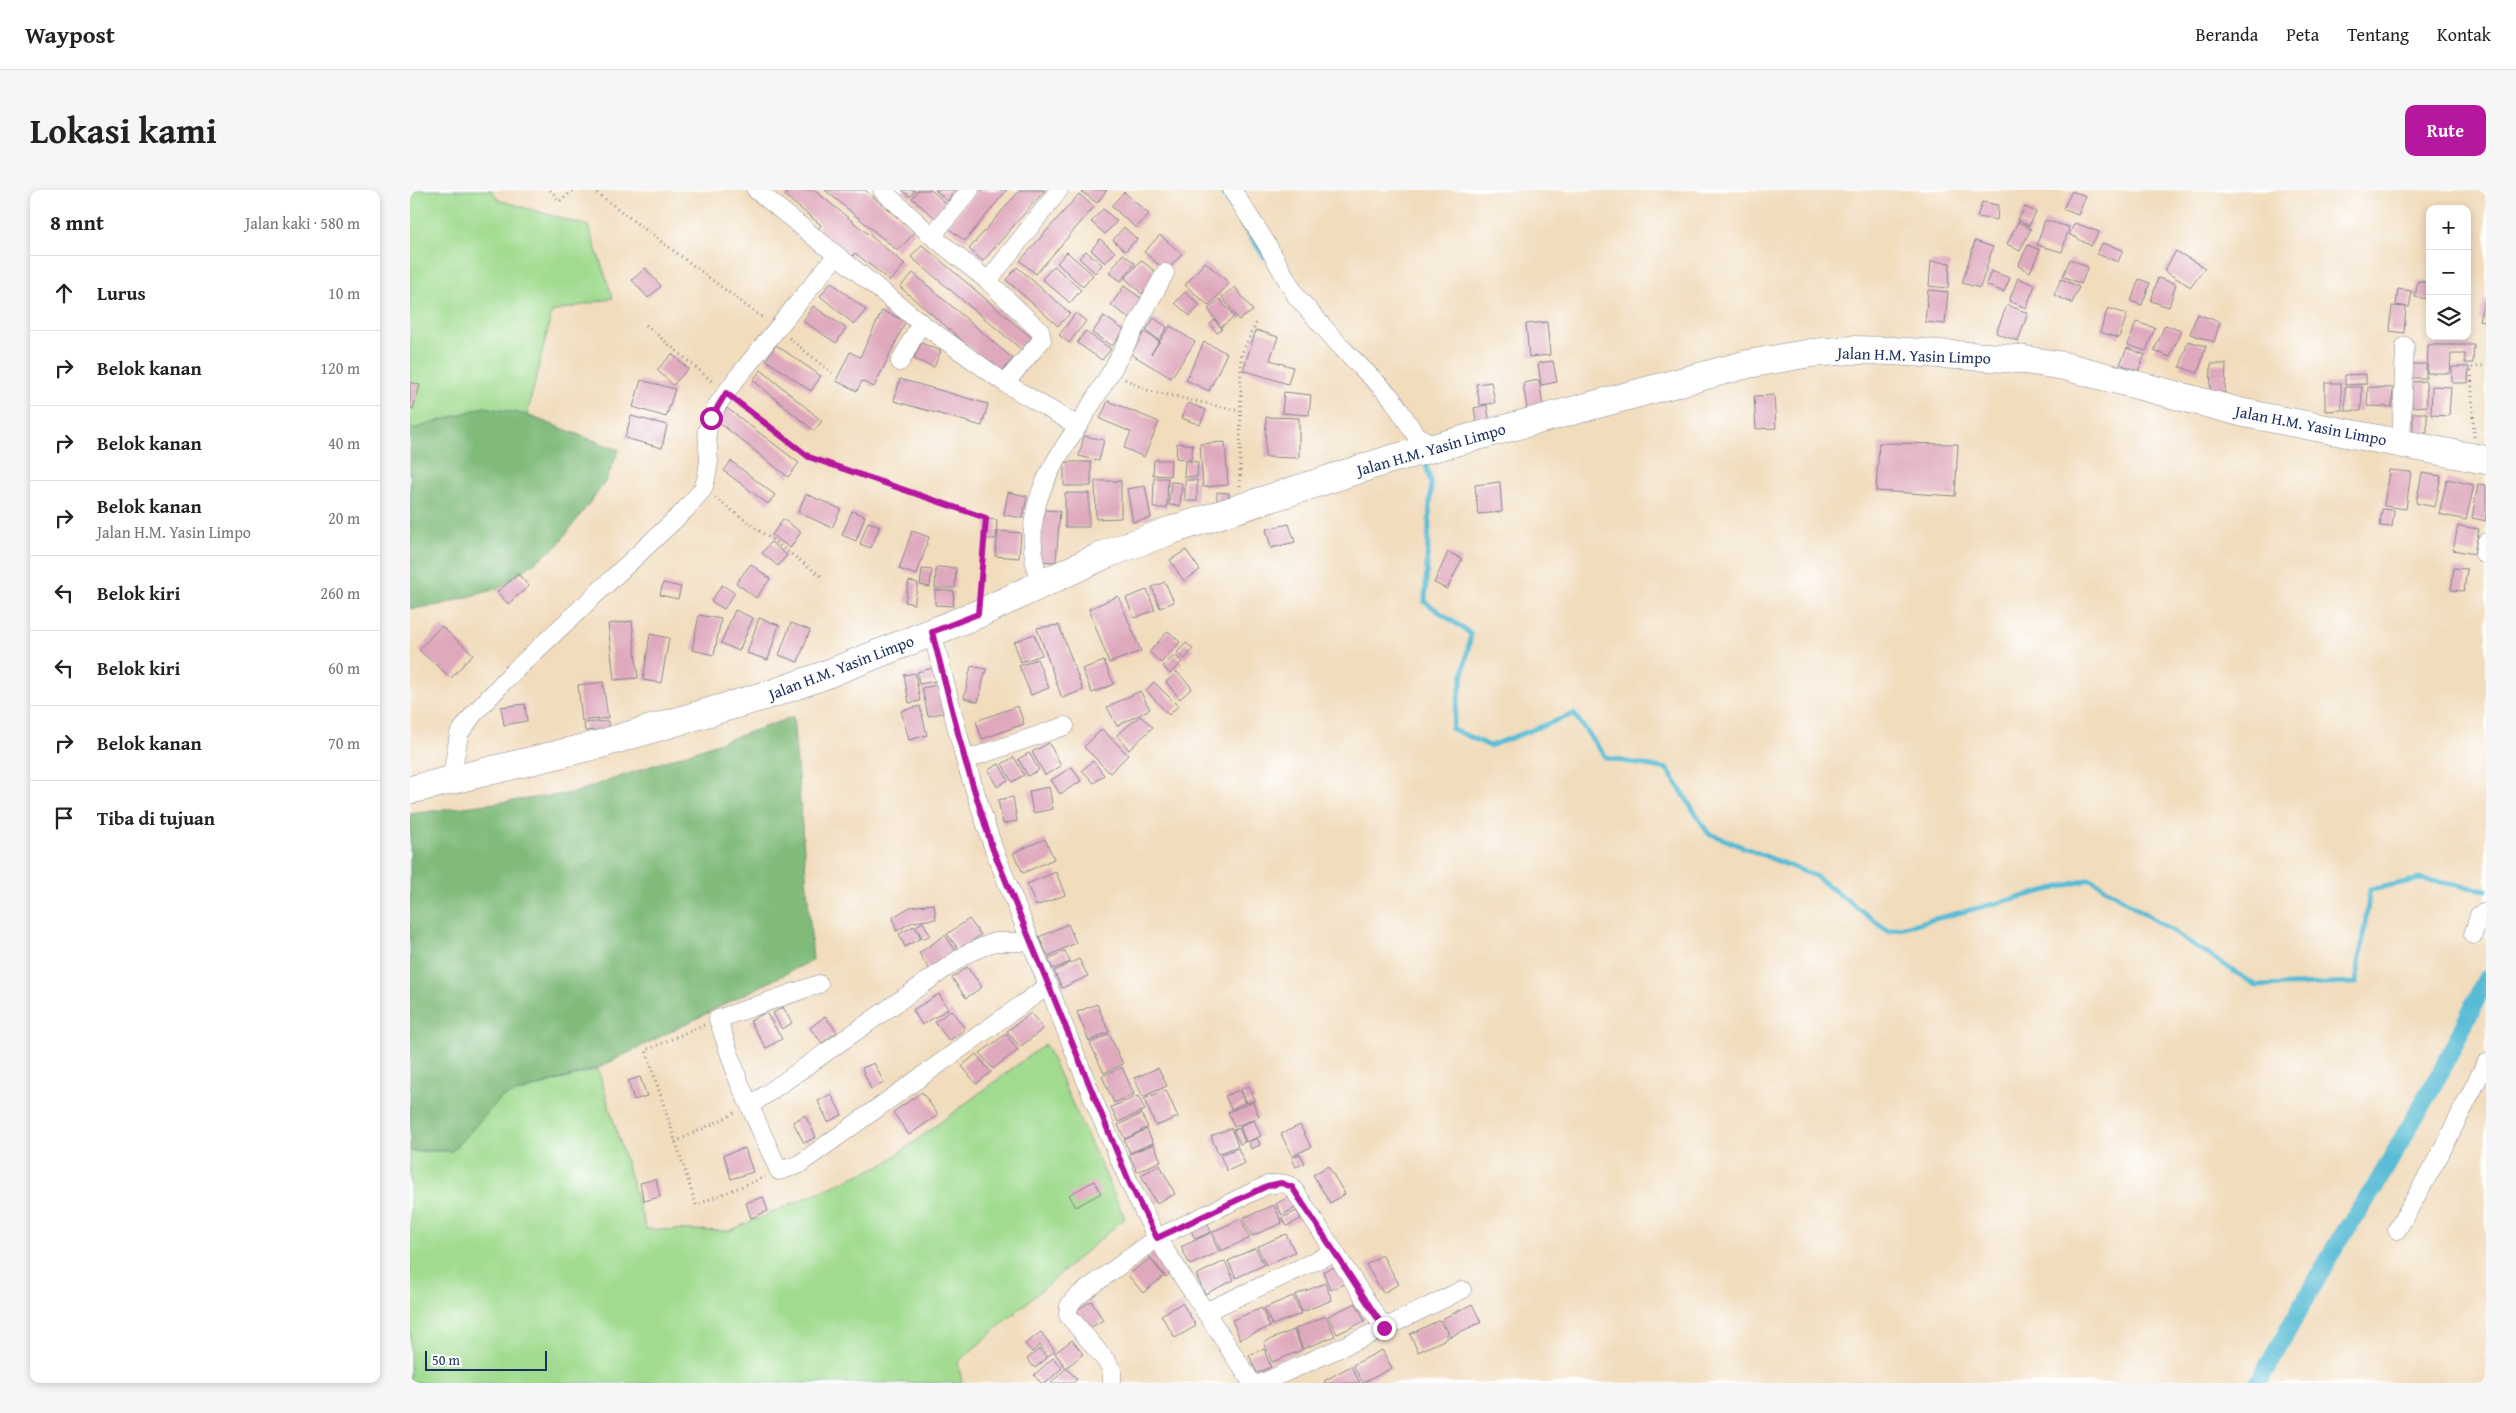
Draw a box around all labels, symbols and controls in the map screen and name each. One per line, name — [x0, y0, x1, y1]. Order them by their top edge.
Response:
text: Waypost — [25, 17, 115, 52]
text: Beranda — [2196, 21, 2258, 48]
text: Peta — [2286, 21, 2319, 48]
text: Tentang — [2347, 21, 2409, 48]
text: Kontak — [2437, 21, 2491, 48]
text: Lokasi kami — [30, 105, 217, 156]
button: Rute — [2405, 105, 2486, 156]
map controls — [2426, 205, 2471, 340]
button: + — [2426, 205, 2471, 250]
text: 8 mnt — [50, 207, 104, 238]
text: Jalan kaki · 580 m — [245, 211, 360, 235]
button: − — [2426, 250, 2471, 295]
icon: ahead — [50, 279, 78, 307]
text: Lurus — [97, 279, 146, 307]
text: 10 m — [328, 281, 360, 305]
button: layers — [2426, 295, 2471, 340]
street label: Jalan H.M. Yasin Limpo — [1835, 340, 1991, 370]
icon: right — [50, 354, 78, 382]
text: Belok kanan — [97, 354, 202, 382]
text: 120 m — [320, 356, 360, 380]
street label: Jalan H.M. Yasin Limpo — [2231, 398, 2389, 451]
route start — [700, 407, 723, 430]
street label: Jalan H.M. Yasin Limpo — [1352, 416, 1508, 482]
icon: right — [50, 429, 78, 457]
text: Belok kanan — [97, 429, 202, 457]
text: 40 m — [328, 431, 360, 455]
text: Belok kanan — [97, 492, 202, 520]
icon: right — [50, 504, 78, 532]
text: 20 m — [328, 506, 360, 530]
text: Jalan H.M. Yasin Limpo — [97, 520, 251, 544]
icon: left — [50, 579, 78, 607]
text: Belok kiri — [97, 579, 180, 607]
text: 260 m — [320, 581, 360, 605]
street label: Jalan H.M. Yasin Limpo — [763, 628, 917, 707]
icon: left — [50, 654, 78, 682]
text: Belok kiri — [97, 654, 180, 682]
text: 60 m — [328, 656, 360, 680]
icon: right — [50, 729, 78, 757]
text: Belok kanan — [97, 729, 202, 757]
text: 70 m — [328, 731, 360, 755]
icon: arrive — [50, 804, 78, 832]
text: Tiba di tujuan — [97, 804, 215, 832]
route end — [1373, 1317, 1396, 1340]
scale bar — [425, 1348, 548, 1371]
text: 50 m — [432, 1350, 460, 1370]

